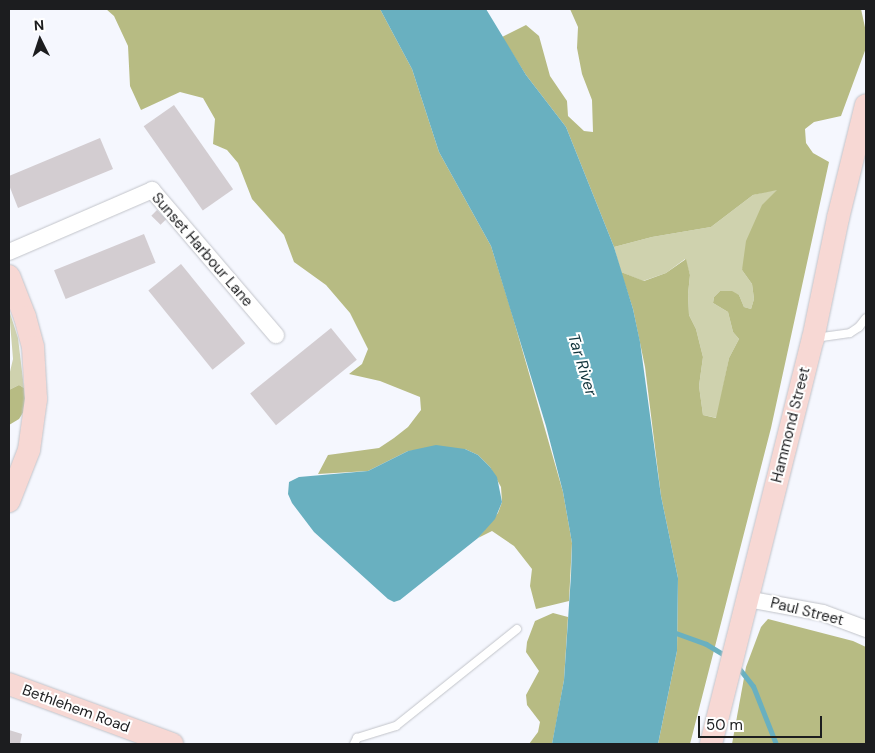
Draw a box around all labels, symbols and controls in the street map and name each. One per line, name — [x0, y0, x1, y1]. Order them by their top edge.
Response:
north arrow — [15, 15, 65, 65]
text: N — [33, 16, 45, 34]
street label: Sunset Harbour Lane — [148, 189, 256, 311]
water label: Tar River — [563, 332, 601, 398]
street label: Hammond Street — [768, 365, 814, 485]
street label: Paul Street — [768, 594, 846, 630]
street label: Bethlehem Road — [20, 681, 132, 737]
scale bar — [700, 706, 824, 738]
text: 50 m — [706, 715, 743, 735]

